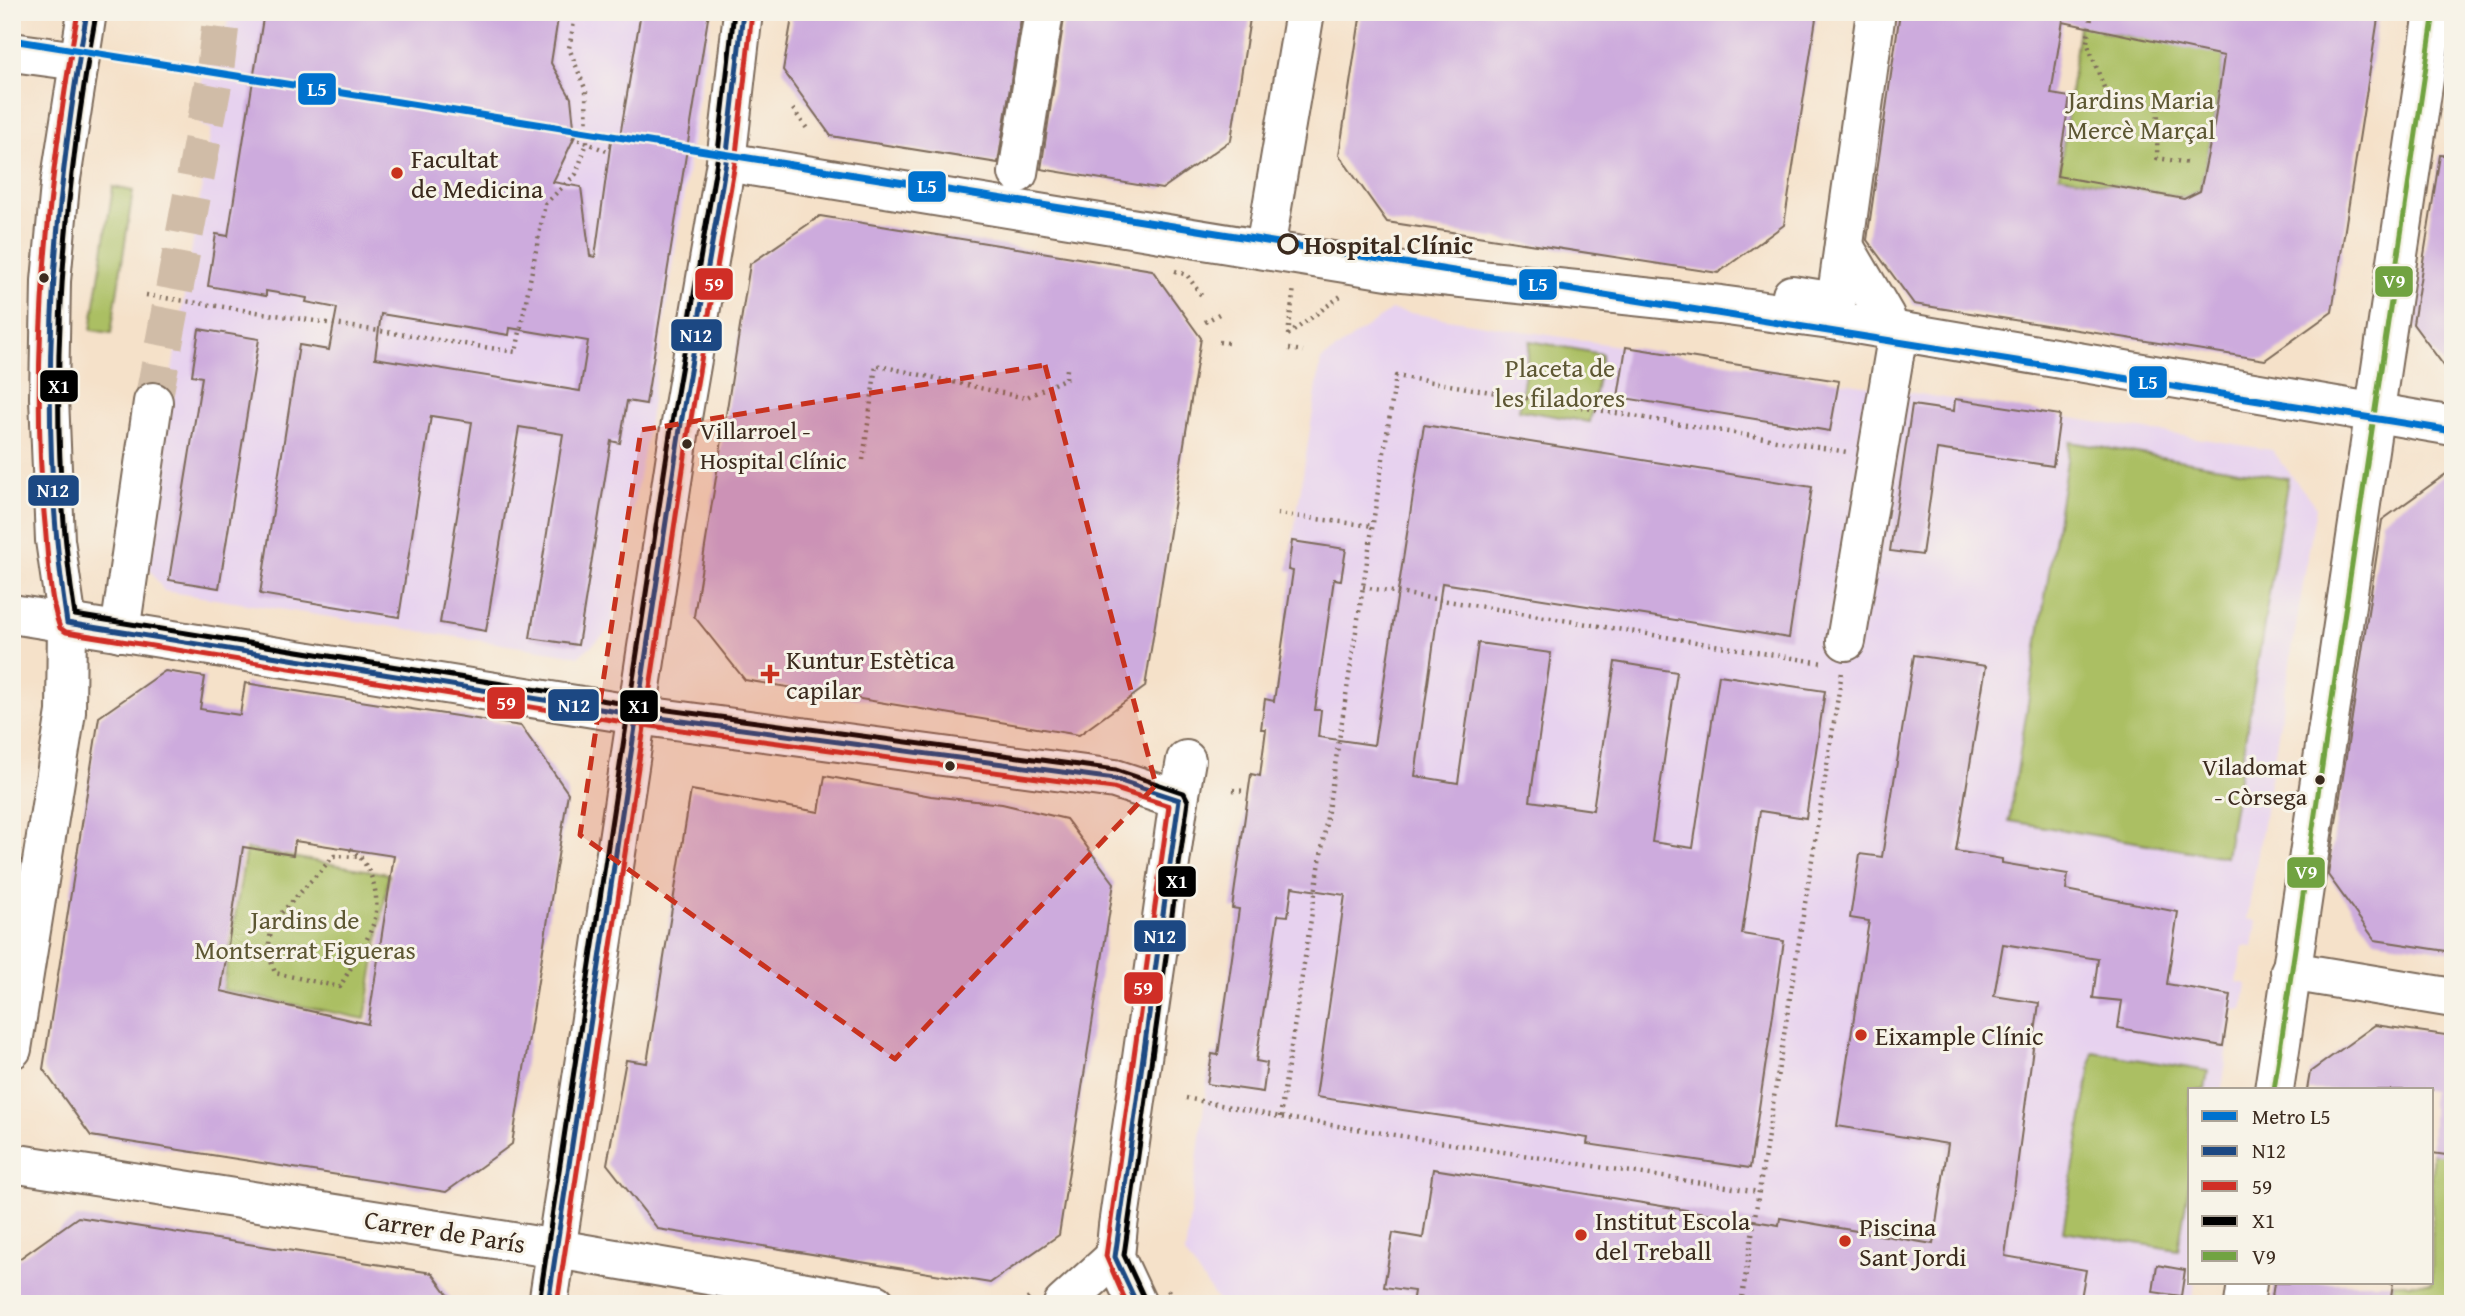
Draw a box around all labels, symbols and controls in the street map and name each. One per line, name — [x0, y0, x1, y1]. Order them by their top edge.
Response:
line badge: L5 — [297, 72, 337, 106]
text: L5 — [307, 75, 327, 103]
park label: Jardins Maria Mercè Marçal — [2065, 80, 2215, 149]
place label: Facultat de Medicina — [411, 139, 544, 208]
marker: Facultat de Medicina — [389, 165, 405, 181]
line badge: L5 — [907, 170, 947, 203]
text: L5 — [917, 172, 937, 200]
place label: Hospital Clínic — [1304, 225, 1473, 264]
marker: Hospital Clínic — [1278, 234, 1298, 254]
line badge: V9 — [2374, 265, 2414, 298]
line badge: 59 — [694, 267, 734, 301]
text: V9 — [2383, 267, 2405, 295]
line badge: L5 — [1518, 268, 1558, 301]
text: 59 — [704, 270, 724, 298]
text: L5 — [1528, 270, 1548, 298]
unlabelled marker — [37, 271, 51, 285]
line badge: N12 — [670, 318, 723, 352]
text: N12 — [680, 321, 712, 349]
park label: Placeta de les filadores — [1495, 348, 1625, 417]
line badge: L5 — [2128, 365, 2168, 399]
text: L5 — [2138, 368, 2158, 396]
line badge: X1 — [39, 369, 79, 403]
text: X1 — [48, 372, 70, 400]
place label: Villarroel - Hospital Clínic — [700, 413, 847, 478]
marker: Villarroel - Hospital Clínic — [680, 437, 694, 451]
line badge: N12 — [27, 474, 80, 507]
text: N12 — [37, 476, 69, 504]
place label: Kuntur Estètica capilar — [786, 640, 956, 709]
marker: Kuntur Estètica capilar — [760, 664, 780, 684]
line badge: 59 — [486, 686, 526, 720]
line badge: N12 — [547, 688, 600, 722]
text: 59 — [496, 689, 516, 717]
line badge: X1 — [619, 689, 659, 723]
text: N12 — [558, 691, 590, 719]
text: X1 — [628, 692, 650, 720]
place label: Viladomat - Còrsega — [2202, 749, 2308, 814]
unlabelled marker — [943, 759, 957, 773]
marker: Viladomat - Còrsega — [2313, 773, 2327, 787]
line badge: V9 — [2286, 856, 2326, 889]
text: V9 — [2295, 858, 2317, 886]
line badge: X1 — [1157, 865, 1197, 898]
text: X1 — [1166, 867, 1188, 895]
park label: Jardins de Montserrat Figueras — [194, 900, 416, 969]
line badge: N12 — [1133, 919, 1187, 953]
text: N12 — [1144, 922, 1176, 950]
line badge: 59 — [1123, 971, 1164, 1005]
text: 59 — [1133, 974, 1153, 1002]
place label: Eixample Clínic — [1875, 1016, 2044, 1055]
marker: Eixample Clínic — [1853, 1027, 1869, 1043]
legend — [2188, 1088, 2434, 1284]
text: Metro L5 — [2252, 1101, 2331, 1132]
text: N12 — [2252, 1135, 2286, 1166]
text: 59 — [2252, 1171, 2272, 1202]
street label: Carrer de París — [362, 1199, 528, 1263]
place label: Institut Escola del Treball — [1595, 1201, 1751, 1270]
text: X1 — [2252, 1205, 2275, 1236]
place label: Piscina Sant Jordi — [1859, 1207, 1967, 1276]
marker: Institut Escola del Treball — [1573, 1227, 1589, 1243]
marker: Piscina Sant Jordi — [1837, 1233, 1853, 1249]
text: V9 — [2252, 1241, 2276, 1272]

